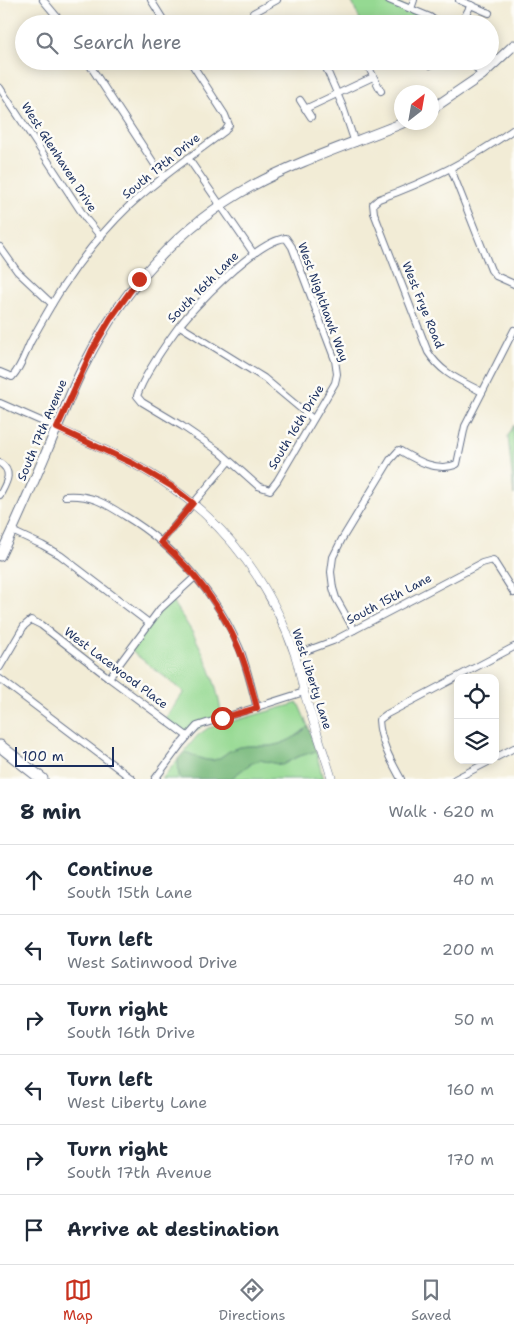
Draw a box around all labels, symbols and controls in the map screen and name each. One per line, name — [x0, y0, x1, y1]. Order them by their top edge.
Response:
search box — [15, 15, 499, 70]
icon: search — [33, 29, 61, 57]
text: Search here — [73, 30, 182, 55]
north arrow — [394, 85, 439, 130]
street label: West Glenhaven Drive — [18, 99, 101, 215]
street label: South 17th Drive — [119, 129, 203, 202]
street label: West Nighthawk Way — [294, 240, 352, 364]
street label: South 16th Lane — [164, 248, 242, 326]
street label: West Frye Road — [398, 259, 448, 351]
route end — [128, 268, 151, 291]
street label: South 17th Avenue — [13, 377, 71, 483]
street label: South 16th Drive — [264, 381, 328, 472]
street label: South 15th Lane — [344, 570, 434, 628]
street label: West Lacewood Place — [61, 624, 171, 712]
street label: West Liberty Lane — [288, 627, 336, 732]
map controls — [454, 674, 499, 764]
button: locate — [454, 674, 499, 719]
route start — [211, 707, 234, 730]
button: layers — [454, 719, 499, 764]
scale bar — [15, 744, 114, 767]
text: 100 m — [22, 747, 64, 765]
text: 8 min — [20, 798, 81, 826]
text: Walk · 620 m — [389, 801, 494, 822]
text: Continue — [67, 857, 153, 882]
icon: ahead — [20, 866, 48, 894]
text: 40 m — [452, 869, 494, 890]
text: South 15th Lane — [67, 882, 192, 903]
text: Turn left — [67, 927, 153, 952]
icon: left — [20, 936, 48, 964]
text: 200 m — [442, 939, 494, 960]
text: West Satinwood Drive — [67, 952, 238, 973]
text: Turn right — [67, 997, 168, 1022]
icon: right — [20, 1006, 48, 1034]
text: 50 m — [454, 1009, 494, 1030]
text: South 16th Drive — [67, 1022, 195, 1043]
text: Turn left — [67, 1067, 153, 1092]
icon: left — [20, 1076, 48, 1104]
text: 160 m — [447, 1079, 494, 1100]
text: West Liberty Lane — [67, 1092, 207, 1113]
text: Turn right — [67, 1137, 168, 1162]
icon: right — [20, 1146, 48, 1174]
text: 170 m — [447, 1149, 494, 1170]
text: South 17th Avenue — [67, 1162, 212, 1183]
icon: arrive — [20, 1216, 48, 1244]
text: Arrive at destination — [67, 1217, 279, 1242]
tab: Map — [63, 1276, 93, 1324]
tab: Directions — [219, 1276, 285, 1324]
tab: Saved — [411, 1276, 451, 1324]

